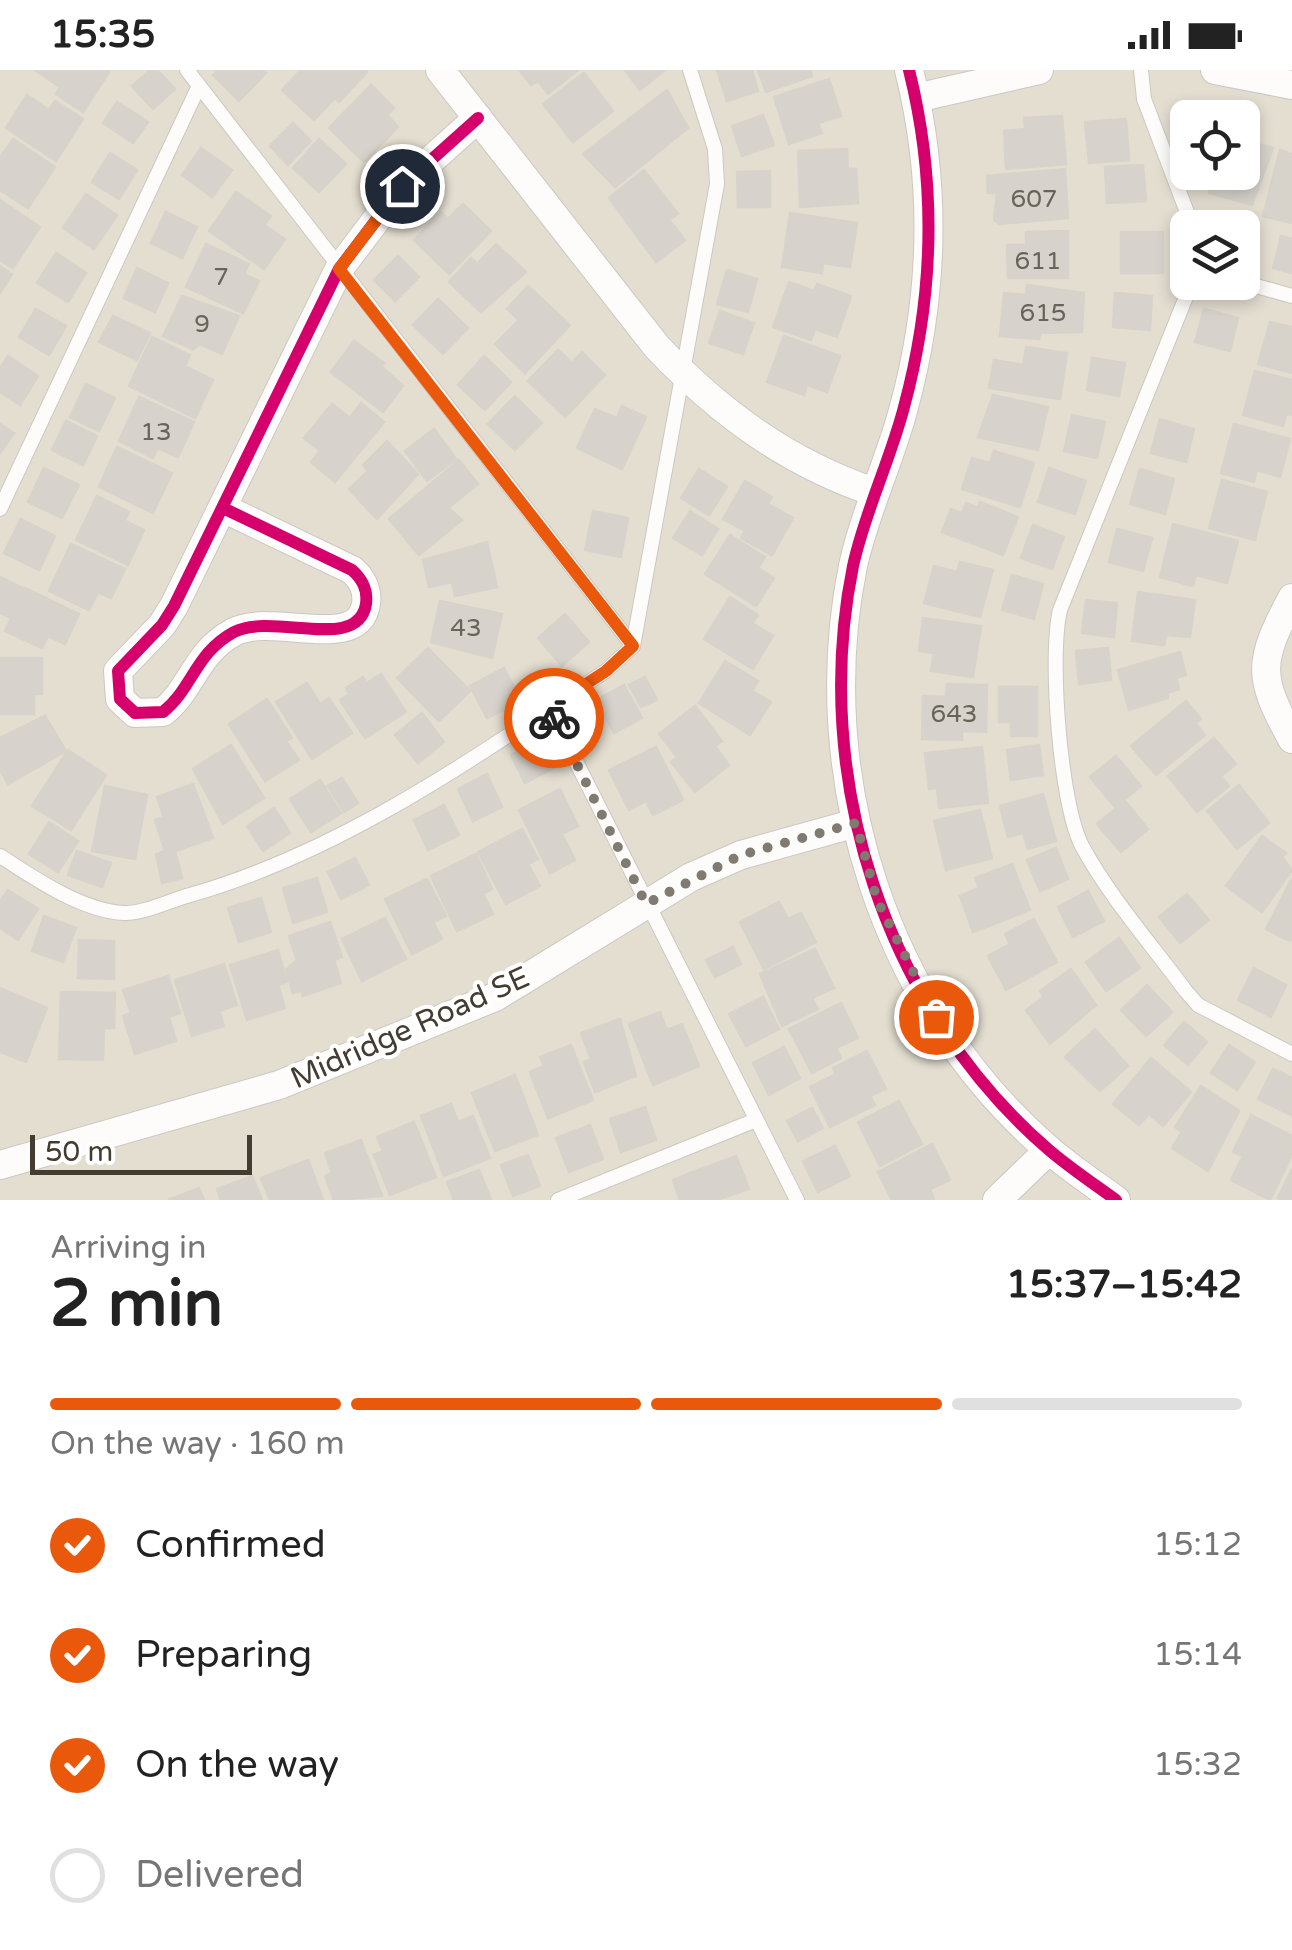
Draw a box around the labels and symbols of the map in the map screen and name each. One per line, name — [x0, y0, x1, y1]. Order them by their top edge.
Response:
pin — [360, 144, 445, 229]
house number: 607 — [1010, 184, 1058, 214]
house number: 611 — [1014, 246, 1062, 276]
house number: 7 — [213, 262, 229, 292]
house number: 615 — [1019, 298, 1067, 328]
house number: 9 — [194, 309, 210, 339]
house number: 13 — [140, 417, 172, 447]
house number: 43 — [450, 613, 482, 643]
courier — [504, 668, 604, 768]
house number: 643 — [930, 699, 978, 729]
street label: Midridge Road SE — [285, 959, 535, 1097]
pin — [894, 975, 979, 1060]
scale bar — [30, 1130, 252, 1174]

